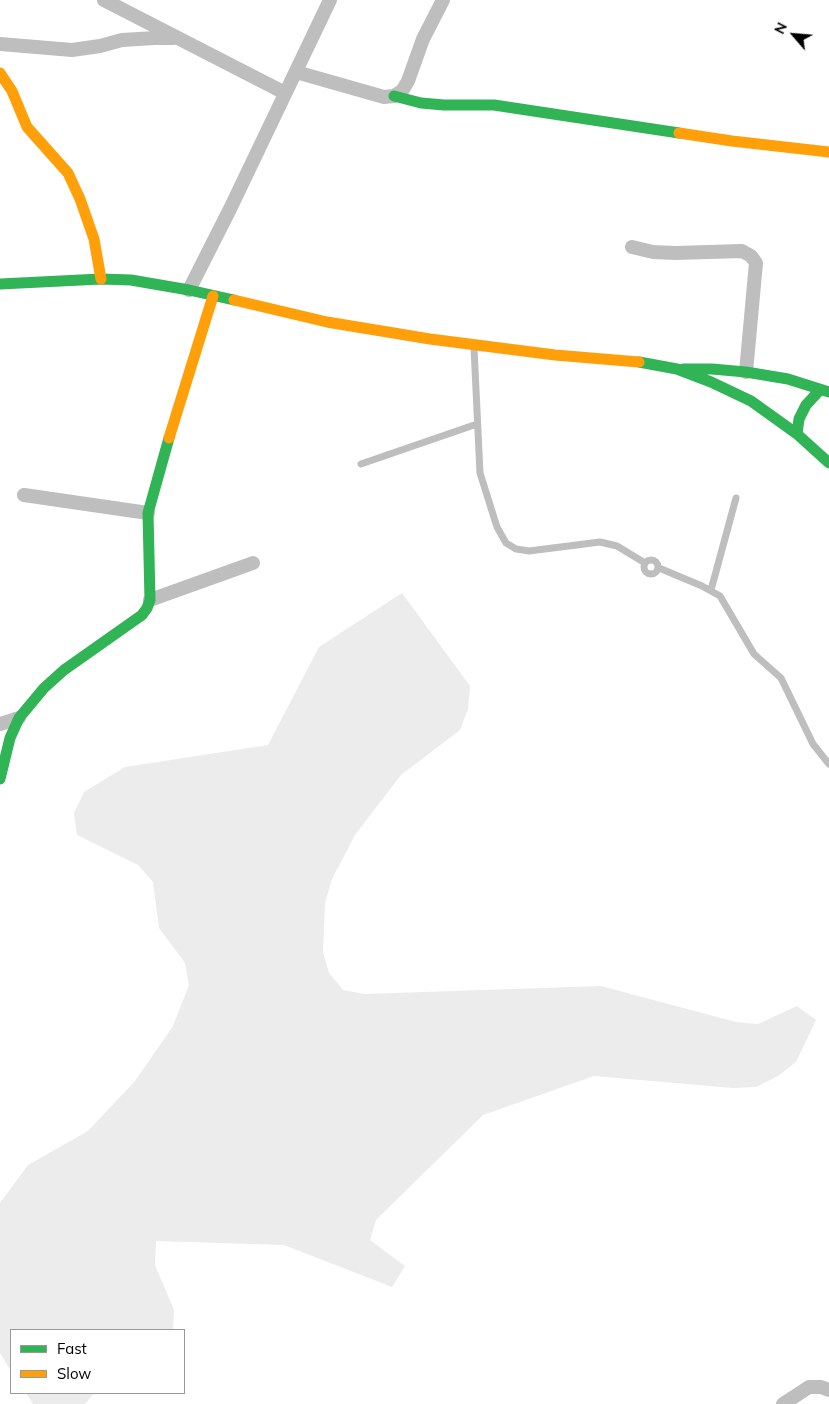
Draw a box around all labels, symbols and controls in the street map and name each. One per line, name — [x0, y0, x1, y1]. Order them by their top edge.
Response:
north arrow — [769, 10, 819, 60]
text: N — [770, 19, 791, 37]
legend — [10, 1329, 185, 1394]
text: Fast — [57, 1339, 87, 1358]
text: Slow — [57, 1364, 91, 1383]

